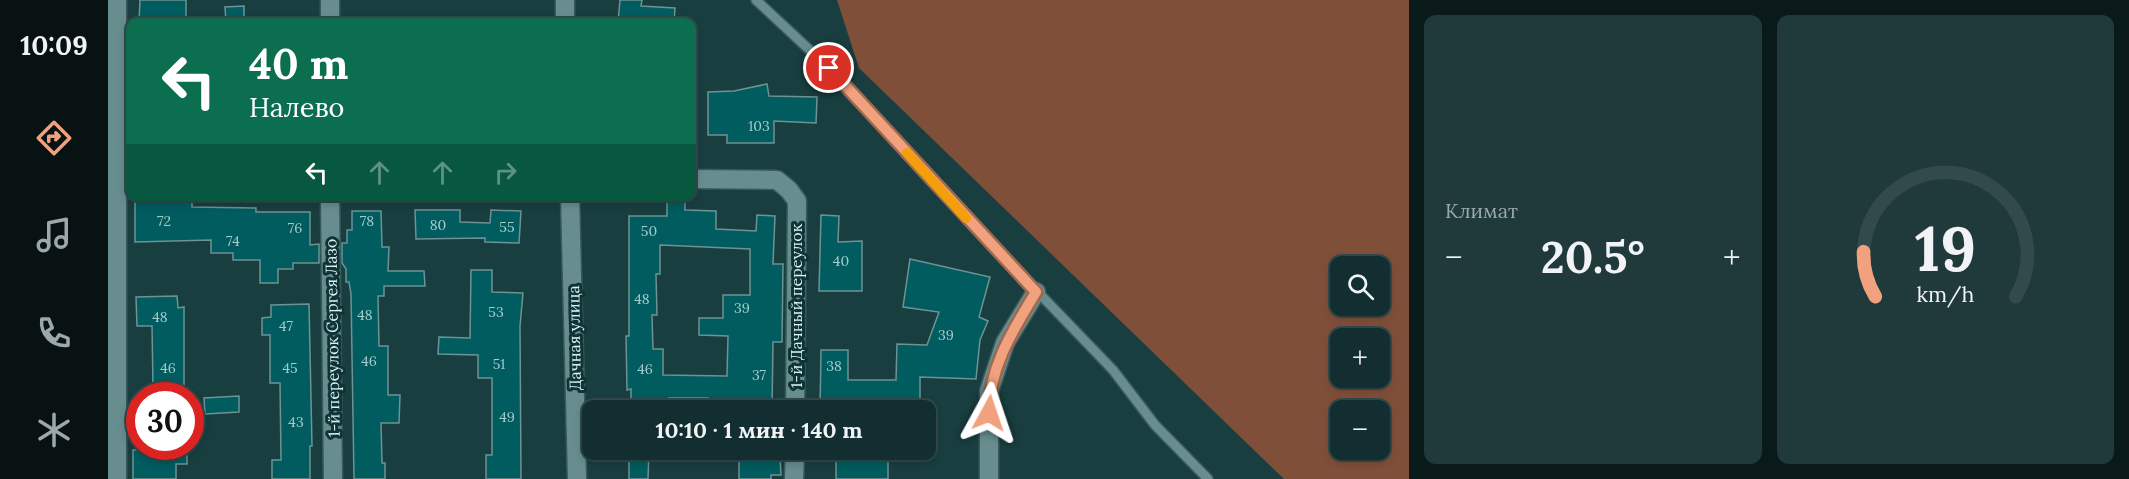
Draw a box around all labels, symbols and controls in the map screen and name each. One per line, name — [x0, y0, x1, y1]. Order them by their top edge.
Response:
text: 10:09 — [20, 28, 88, 62]
text: 40 m — [249, 37, 348, 91]
icon: left — [150, 42, 228, 120]
pin — [803, 42, 854, 93]
icon: arrive — [812, 51, 845, 84]
text: Налево — [249, 90, 344, 124]
icon: directions — [33, 117, 75, 159]
house number: 103 — [748, 117, 770, 135]
icon: left — [300, 156, 333, 189]
icon: ahead — [363, 156, 396, 189]
icon: ahead — [426, 156, 459, 189]
icon: right — [489, 156, 522, 189]
text: Климат — [1445, 198, 1518, 223]
text: 19 — [1915, 208, 1976, 288]
house number: 72 — [157, 212, 171, 230]
house number: 78 — [360, 212, 374, 230]
icon: music — [33, 214, 75, 256]
house number: 80 — [430, 216, 446, 234]
house number: 55 — [499, 218, 515, 236]
house number: 76 — [288, 219, 302, 237]
house number: 50 — [641, 222, 657, 240]
street label: 1-й Дачный переулок — [786, 223, 806, 388]
text: 20.5° — [1541, 228, 1645, 285]
house number: 74 — [226, 232, 240, 250]
text: − — [1445, 236, 1463, 278]
text: + — [1723, 236, 1740, 278]
street label: 1-й переулок Сергея Лазо — [320, 239, 344, 437]
house number: 40 — [833, 252, 849, 270]
map controls — [1330, 256, 1390, 460]
button: search — [1330, 256, 1390, 316]
text: km/h — [1916, 280, 1974, 308]
street label: Дачная улица — [563, 285, 585, 391]
house number: 48 — [634, 290, 650, 308]
house number: 39 — [734, 299, 750, 317]
house number: 53 — [488, 303, 504, 321]
house number: 48 — [357, 306, 373, 324]
house number: 48 — [152, 308, 168, 326]
icon: phone — [33, 312, 75, 354]
house number: 47 — [279, 317, 294, 335]
house number: 39 — [938, 326, 954, 344]
button: + — [1330, 328, 1390, 388]
house number: 46 — [361, 352, 377, 370]
house number: 51 — [493, 355, 505, 373]
house number: 38 — [826, 357, 842, 375]
house number: 46 — [160, 359, 176, 377]
house number: 45 — [282, 359, 298, 377]
house number: 46 — [637, 360, 653, 378]
house number: 37 — [752, 366, 767, 384]
position arrow — [957, 381, 1021, 445]
speed limit sign: 30 — [126, 382, 204, 460]
button: − — [1330, 400, 1390, 460]
house number: 49 — [499, 408, 515, 426]
icon: climate — [33, 409, 75, 451]
house number: 43 — [288, 413, 304, 431]
text: 10:10 · 1 мин · 140 m — [656, 416, 862, 444]

